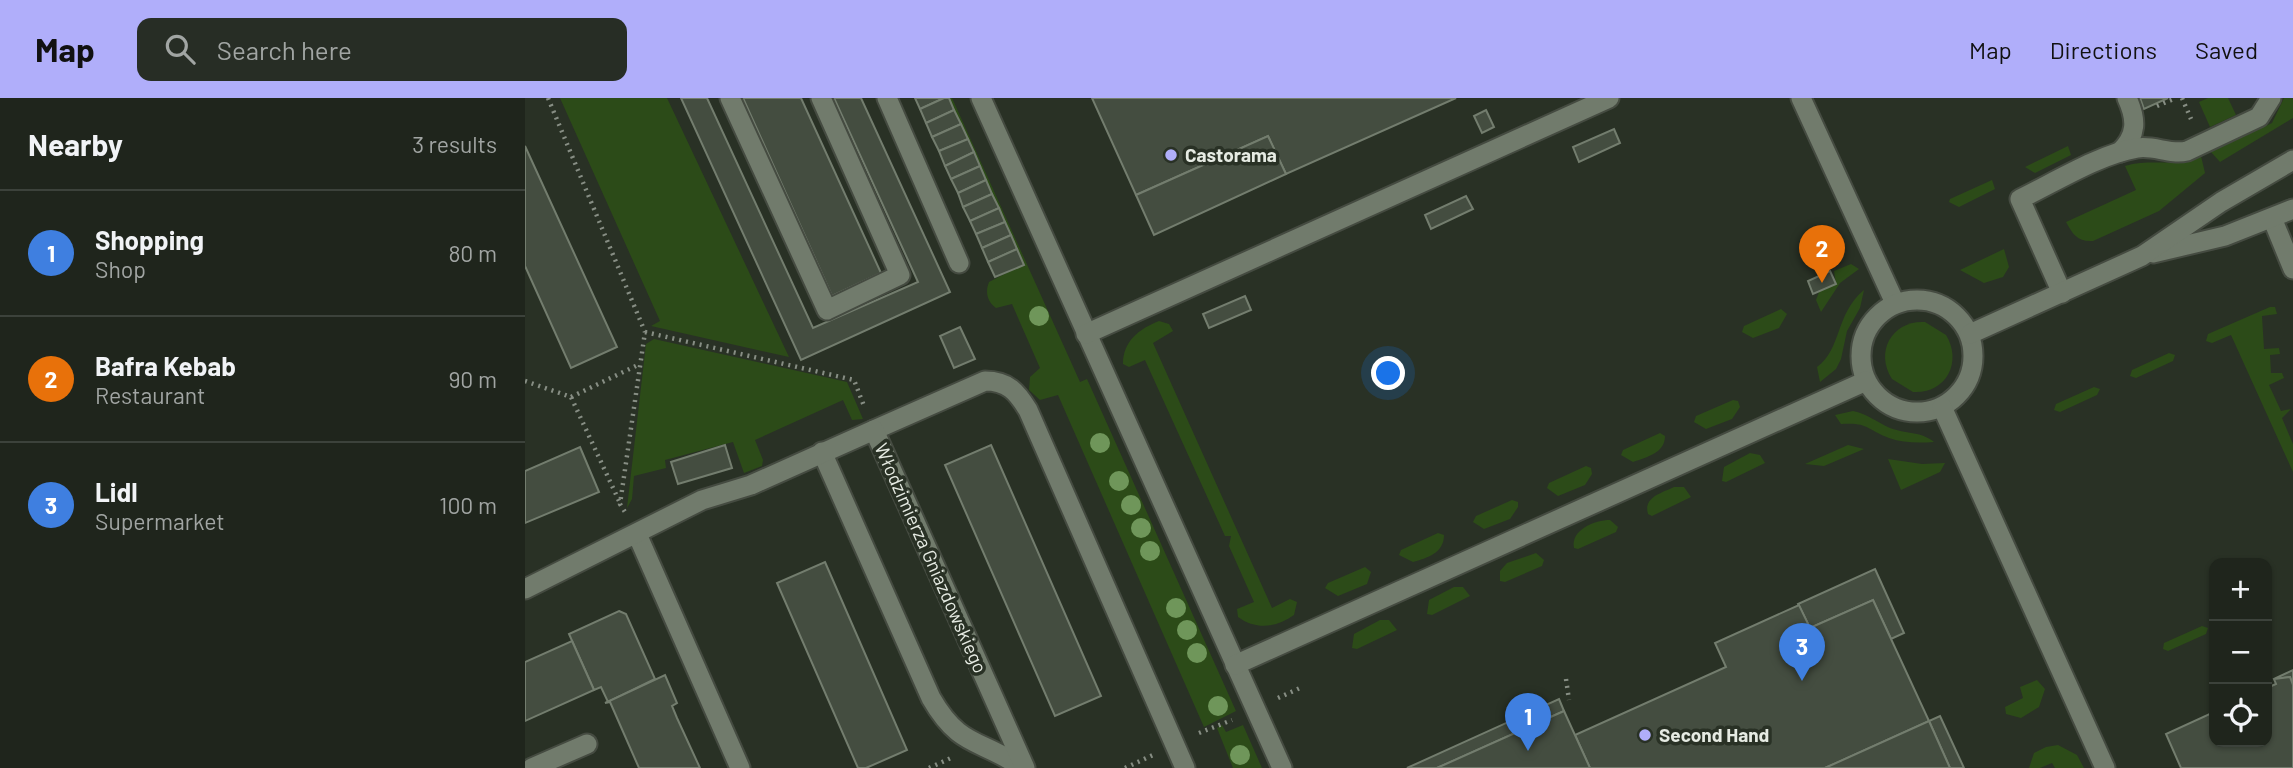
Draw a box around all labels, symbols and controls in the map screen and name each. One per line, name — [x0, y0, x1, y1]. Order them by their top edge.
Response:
search box — [137, 18, 627, 81]
text: Map — [35, 29, 95, 69]
icon: search — [161, 30, 199, 68]
text: Search here — [217, 34, 352, 65]
text: Map — [1969, 35, 2012, 64]
text: Directions — [2050, 35, 2157, 64]
text: Saved — [2195, 35, 2258, 64]
text: Nearby — [28, 126, 123, 162]
text: 3 results — [412, 130, 497, 158]
place label: Castorama — [1185, 143, 1277, 166]
marker: Castorama — [1163, 147, 1179, 163]
text: Shopping — [95, 224, 204, 255]
pin: 2 — [1799, 225, 1845, 283]
text: 1 — [47, 239, 55, 267]
text: 80 m — [448, 239, 497, 267]
text: Shop — [95, 255, 146, 283]
text: Bafra Kebab — [95, 350, 236, 381]
your location — [1371, 356, 1405, 390]
text: 2 — [45, 365, 57, 393]
text: 90 m — [448, 365, 497, 393]
text: Restaurant — [95, 381, 205, 409]
street label: Włodzimierza Gniazdowskiego — [870, 439, 993, 676]
text: Lidl — [95, 476, 138, 507]
text: 3 — [45, 491, 57, 519]
text: 100 m — [439, 491, 497, 519]
text: Supermarket — [95, 507, 225, 535]
map controls — [2209, 558, 2272, 747]
button: + — [2209, 558, 2272, 621]
button: − — [2209, 621, 2272, 684]
pin: 3 — [1779, 623, 1825, 681]
button: locate — [2209, 684, 2272, 747]
pin: 1 — [1505, 693, 1551, 751]
place label: Second Hand — [1659, 723, 1769, 746]
marker: Second Hand — [1637, 727, 1653, 743]

